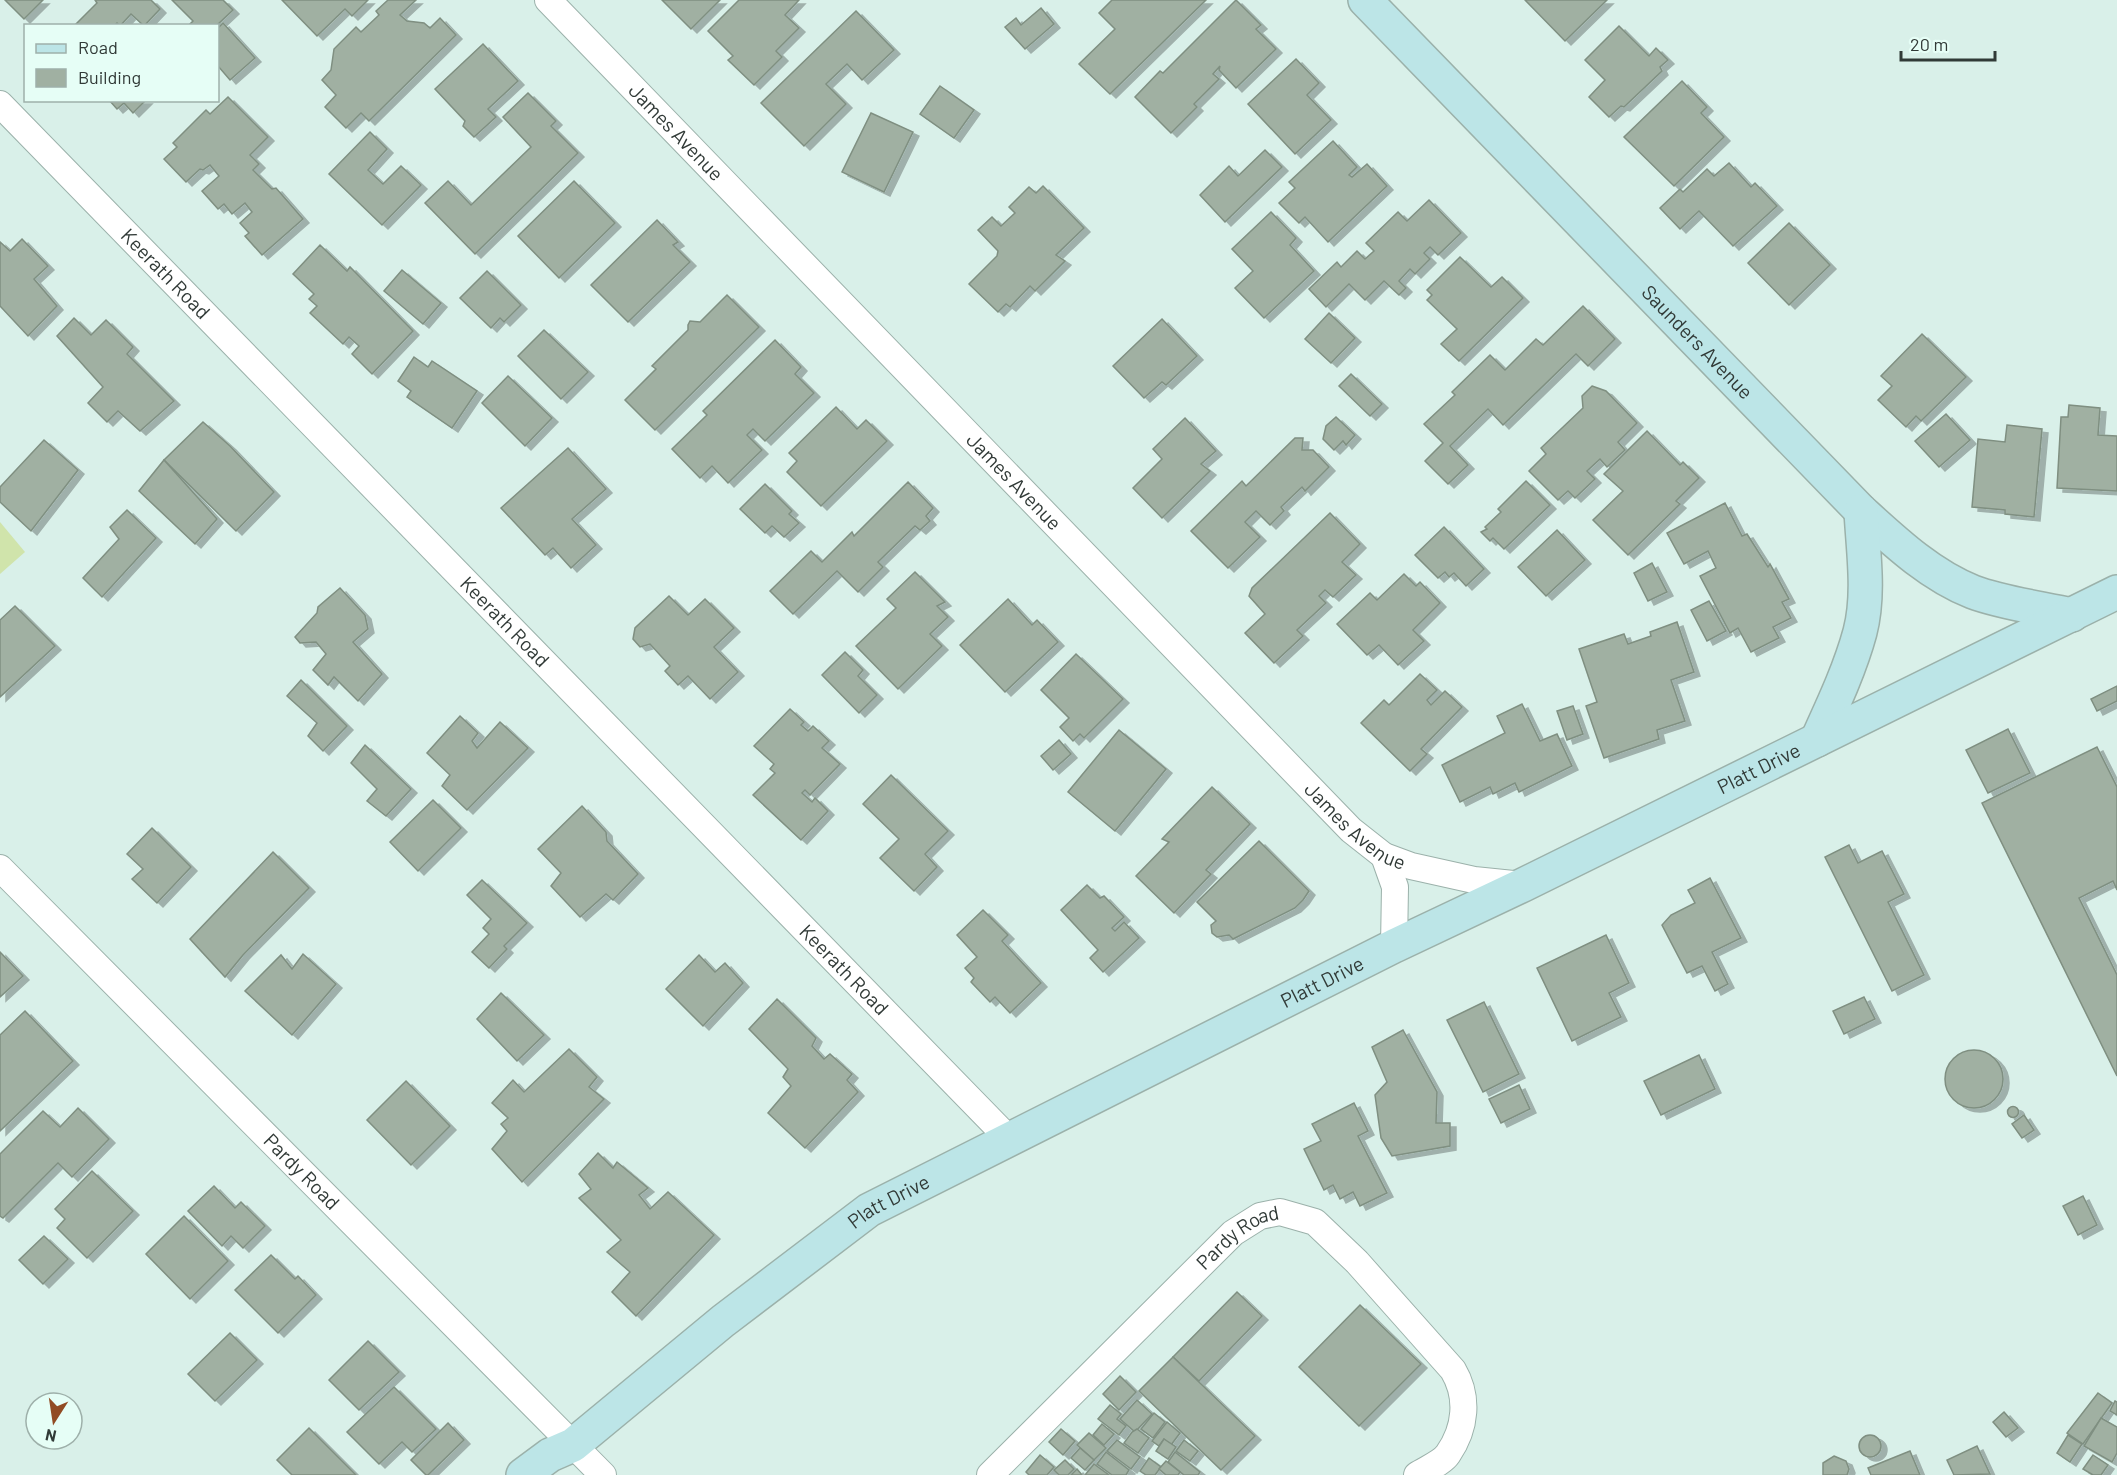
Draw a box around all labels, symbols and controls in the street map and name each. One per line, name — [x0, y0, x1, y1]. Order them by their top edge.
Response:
legend — [24, 24, 219, 102]
scale bar — [1901, 24, 1996, 62]
text: 20 m — [1910, 33, 1948, 55]
text: Road — [78, 36, 118, 58]
text: Building — [78, 66, 141, 88]
street label: James Avenue — [624, 78, 729, 185]
street label: Keerath Road — [117, 223, 216, 323]
street label: Saunders Avenue — [1637, 280, 1759, 404]
street label: James Avenue — [962, 427, 1067, 534]
street label: Keerath Road — [456, 571, 555, 671]
street label: Platt Drive — [1713, 737, 1804, 798]
street label: James Avenue — [1300, 777, 1409, 874]
street label: Keerath Road — [795, 919, 894, 1019]
street label: Platt Drive — [1276, 950, 1367, 1012]
street label: Pardy Road — [259, 1128, 345, 1214]
street label: Platt Drive — [842, 1169, 933, 1233]
street label: Pardy Road — [1191, 1200, 1281, 1274]
north arrow — [24, 1391, 84, 1451]
text: N — [44, 1426, 58, 1447]

